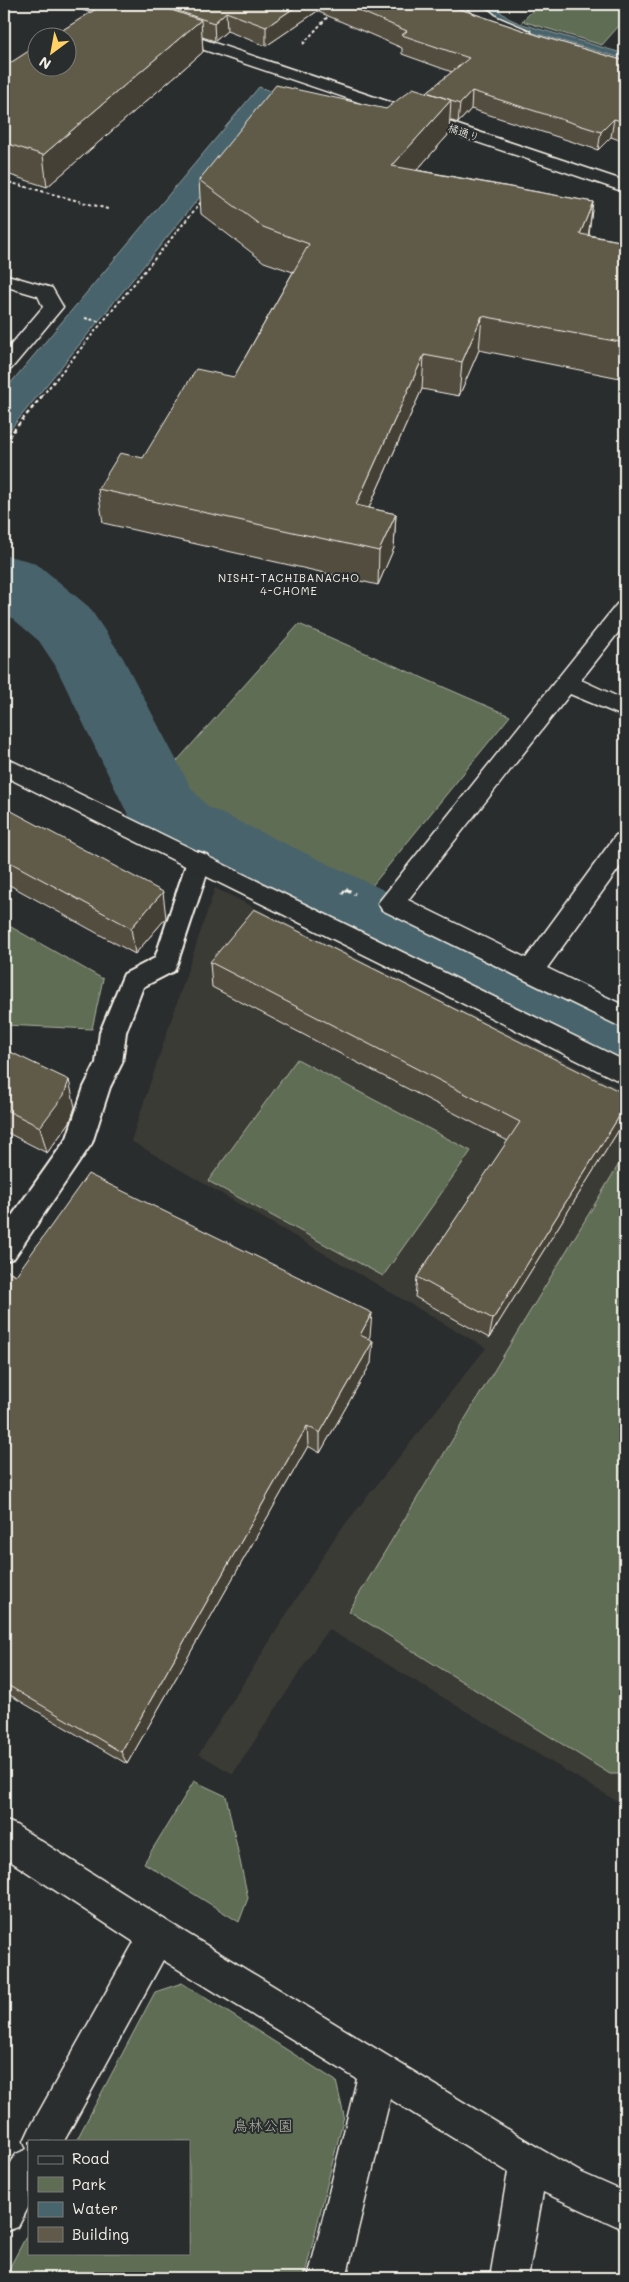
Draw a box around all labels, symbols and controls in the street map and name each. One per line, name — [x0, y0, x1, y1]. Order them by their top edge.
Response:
north arrow — [28, 28, 78, 78]
text: N — [35, 53, 54, 74]
street label: 橘通り — [446, 120, 482, 144]
district label: NISHI-TACHIBANACHO 4-CHOME — [218, 570, 360, 598]
park label: 鳥林公園 — [233, 2115, 293, 2135]
legend — [28, 2140, 190, 2254]
text: Road — [72, 2148, 109, 2168]
text: Park — [72, 2174, 106, 2194]
text: Water — [72, 2198, 118, 2218]
text: Building — [72, 2224, 129, 2244]

